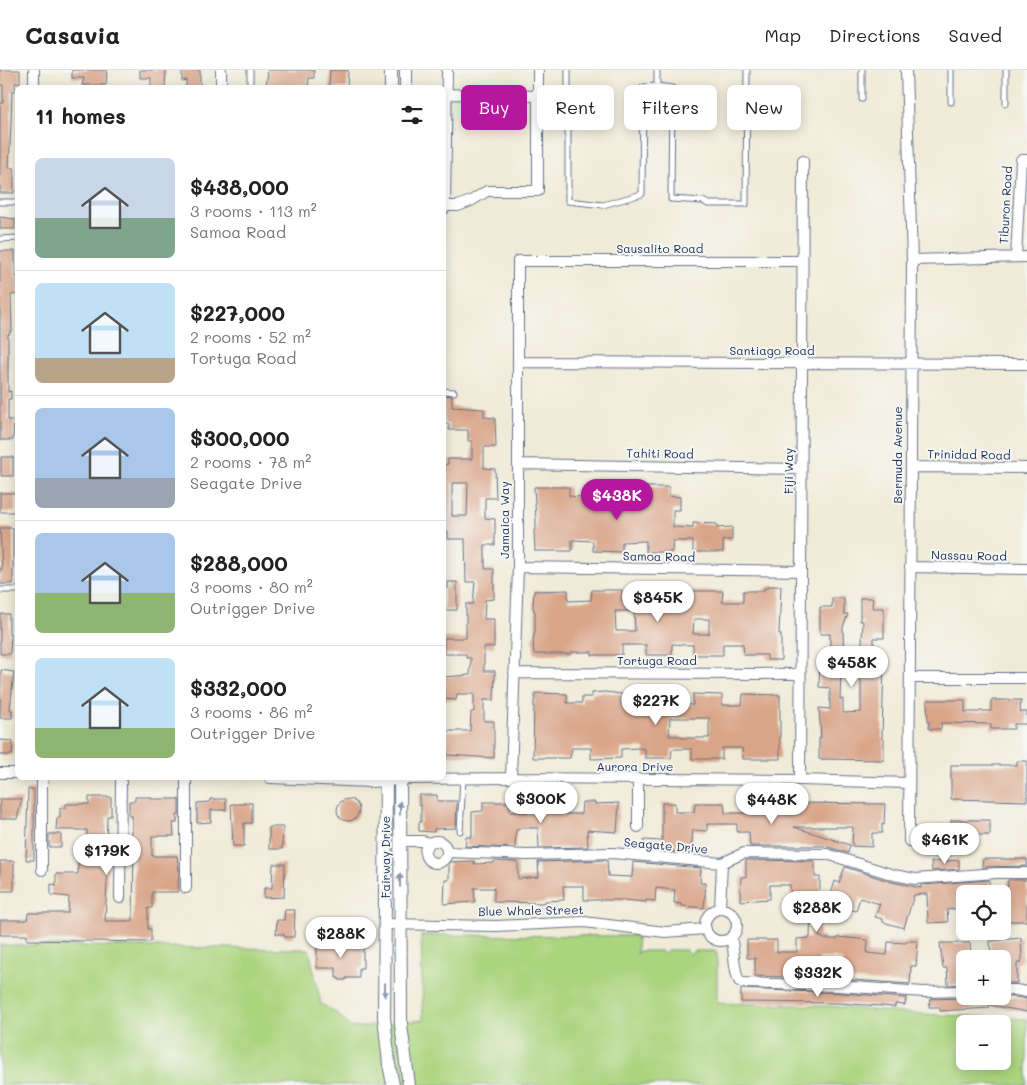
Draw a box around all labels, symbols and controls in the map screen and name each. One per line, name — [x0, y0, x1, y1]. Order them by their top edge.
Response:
text: Casavia — [25, 19, 120, 50]
text: Map — [764, 23, 801, 47]
text: Directions — [829, 23, 921, 47]
text: Saved — [949, 23, 1002, 47]
chip: Buy — [461, 85, 527, 130]
chip: Rent — [537, 85, 614, 130]
chip: Filters — [624, 85, 717, 130]
chip: New — [727, 85, 801, 130]
icon: filters — [398, 101, 426, 129]
text: 11 homes — [35, 102, 126, 129]
street label: Tiburon Road — [995, 165, 1015, 244]
text: $438,000 — [190, 173, 289, 200]
icon: home — [75, 178, 135, 238]
text: 3 rooms · 113 m² — [190, 200, 317, 221]
text: Samoa Road — [190, 221, 286, 242]
street label: Sausalito Road — [617, 240, 704, 256]
text: $227,000 — [190, 299, 285, 326]
icon: home — [75, 303, 135, 363]
text: 2 rooms · 52 m² — [190, 326, 311, 347]
street label: Santiago Road — [729, 342, 815, 358]
text: Tortuga Road — [190, 347, 296, 368]
street label: Bermuda Avenue — [889, 406, 905, 504]
text: $300,000 — [190, 424, 290, 451]
icon: home — [75, 428, 135, 488]
street label: Tahiti Road — [626, 444, 694, 462]
street label: Trinidad Road — [927, 445, 1011, 463]
street label: Fiji Way — [780, 448, 796, 494]
text: 2 rooms · 78 m² — [190, 451, 311, 472]
text: Seagate Drive — [190, 472, 302, 493]
pin: $438K — [582, 478, 652, 521]
street label: Jamaica Way — [496, 481, 512, 559]
text: $438K — [592, 484, 642, 505]
street label: Nassau Road — [931, 546, 1007, 564]
street label: Samoa Road — [623, 547, 696, 565]
text: $288,000 — [190, 549, 288, 576]
icon: home — [75, 553, 135, 613]
text: 3 rooms · 80 m² — [190, 576, 313, 597]
pin: $845K — [623, 580, 693, 623]
text: $845K — [633, 586, 683, 607]
text: Outrigger Drive — [190, 597, 315, 618]
pin: $458K — [817, 646, 887, 688]
text: $458K — [827, 651, 877, 672]
street label: Tortuga Road — [617, 652, 697, 668]
text: $332,000 — [190, 674, 287, 701]
icon: home — [75, 678, 135, 738]
pin: $227K — [621, 684, 691, 726]
text: $227K — [632, 689, 680, 710]
text: 3 rooms · 86 m² — [190, 701, 313, 722]
text: Outrigger Drive — [190, 722, 315, 743]
street label: Aurora Drive — [596, 758, 674, 774]
pin: $300K — [506, 782, 576, 824]
pin: $448K — [737, 782, 807, 825]
text: $300K — [516, 787, 566, 808]
text: $448K — [747, 788, 797, 809]
one-way arrow — [396, 800, 404, 816]
street label: Fairway Drive — [377, 816, 393, 898]
pin: $461K — [910, 822, 980, 865]
text: $461K — [921, 828, 969, 849]
street label: Seagate Drive — [623, 833, 709, 857]
pin: $179K — [72, 834, 142, 876]
text: $179K — [84, 839, 130, 860]
one-way arrow — [396, 872, 404, 888]
map controls — [956, 885, 1011, 1070]
button: locate — [956, 885, 1011, 940]
pin: $288K — [782, 890, 852, 933]
text: $288K — [792, 896, 842, 917]
street label: Blue Whale Street — [478, 901, 584, 919]
pin: $288K — [306, 916, 376, 959]
text: $288K — [316, 922, 366, 943]
button: + — [956, 950, 1011, 1005]
pin: $332K — [783, 956, 853, 998]
text: $332K — [794, 961, 842, 982]
one-way arrow — [381, 982, 389, 998]
button: − — [956, 1015, 1011, 1070]

